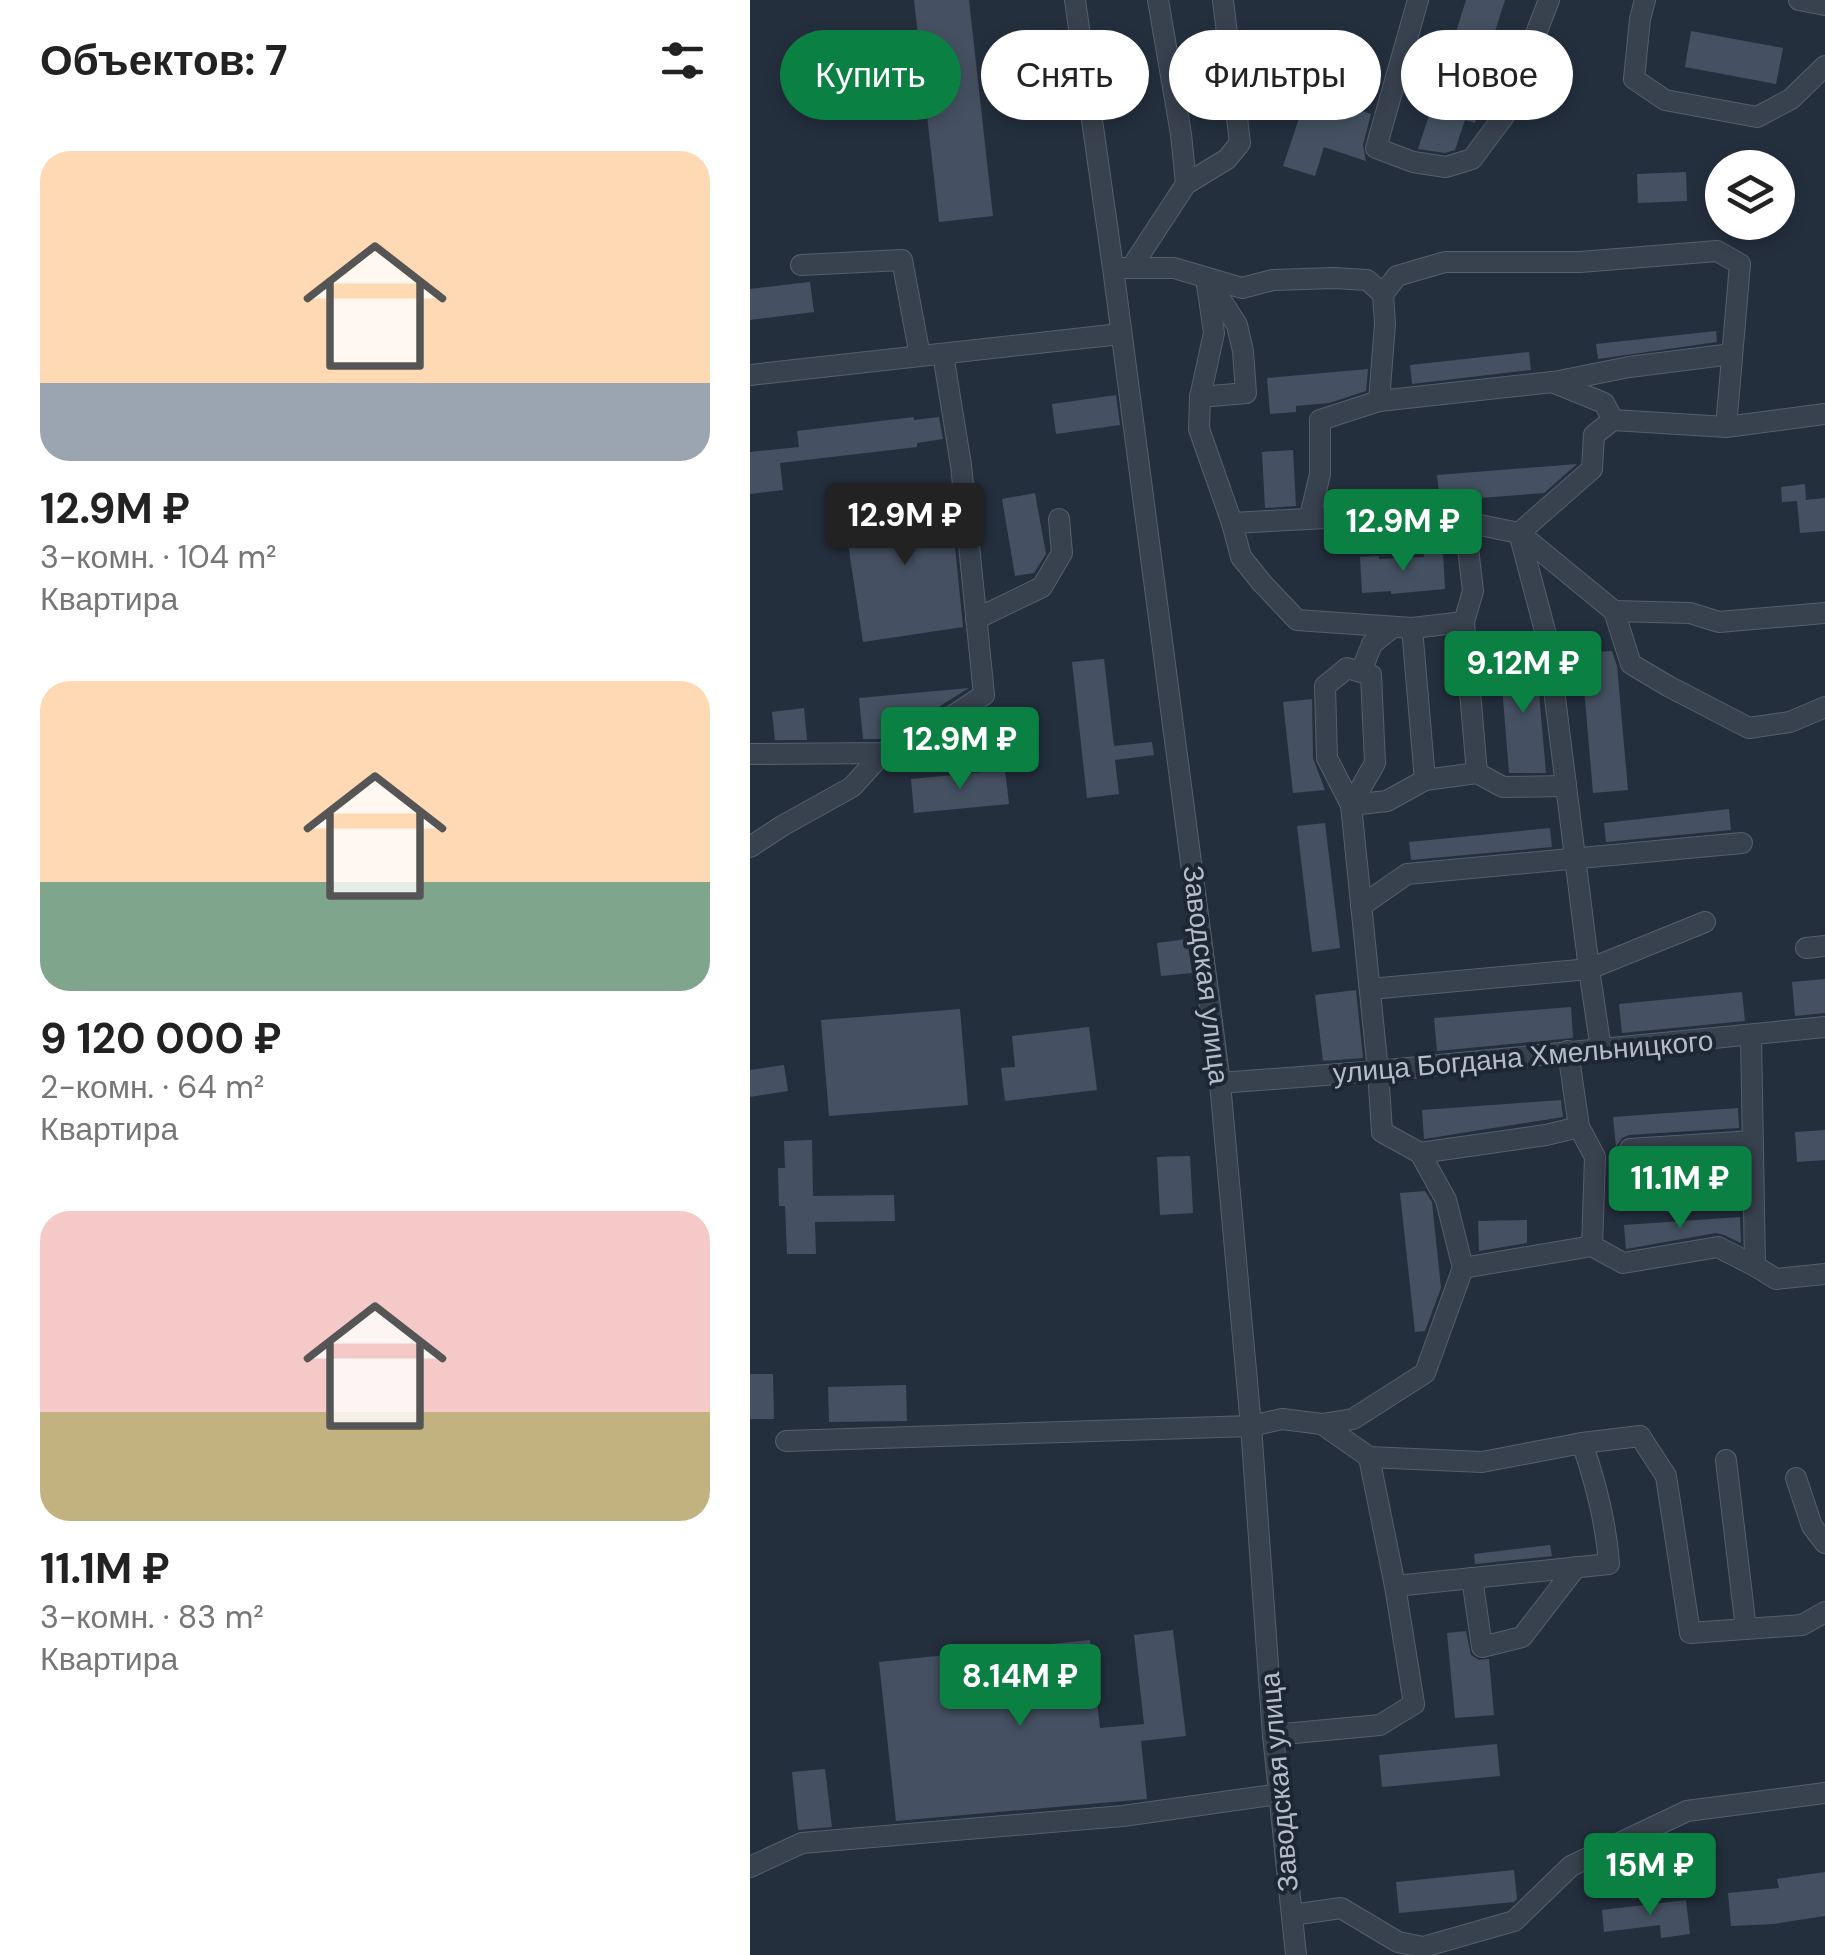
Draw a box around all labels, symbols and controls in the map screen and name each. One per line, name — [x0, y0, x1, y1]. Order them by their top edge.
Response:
chip: Купить — [780, 30, 961, 120]
chip: Снять — [981, 30, 1149, 120]
chip: Фильтры — [1169, 30, 1381, 120]
chip: Новое — [1401, 30, 1573, 120]
text: Объектов: 7 — [40, 33, 288, 88]
icon: filters — [655, 33, 710, 88]
map controls — [1705, 150, 1795, 240]
button: layers — [1705, 150, 1795, 240]
icon: home — [285, 216, 465, 396]
text: 12.9M ₽ — [40, 481, 190, 536]
pin: 12.9M ₽ — [813, 483, 997, 568]
pin: 12.9M ₽ — [1311, 489, 1495, 574]
text: 12.9M ₽ — [848, 494, 962, 536]
text: 12.9M ₽ — [1346, 500, 1460, 542]
text: 3-комн. · 104 m² — [40, 536, 277, 578]
text: Квартира — [40, 578, 178, 620]
pin: 9.12M ₽ — [1431, 631, 1615, 716]
text: 9.12M ₽ — [1466, 642, 1580, 684]
pin: 12.9M ₽ — [868, 707, 1052, 792]
text: 12.9M ₽ — [903, 718, 1017, 760]
icon: home — [285, 746, 465, 926]
street label: Заводская улица — [1174, 863, 1238, 1087]
text: 9 120 000 ₽ — [40, 1011, 281, 1066]
street label: улица Богдана Хмельницкого — [1331, 1022, 1715, 1092]
text: 2-комн. · 64 m² — [40, 1066, 264, 1108]
text: Квартира — [40, 1108, 178, 1150]
pin: 11.1M ₽ — [1588, 1146, 1772, 1231]
text: 11.1M ₽ — [1631, 1157, 1729, 1199]
icon: home — [285, 1276, 465, 1456]
text: 11.1M ₽ — [40, 1541, 170, 1596]
text: 3-комн. · 83 m² — [40, 1596, 264, 1638]
text: Квартира — [40, 1638, 178, 1680]
pin: 8.14M ₽ — [928, 1644, 1112, 1729]
text: 8.14M ₽ — [962, 1655, 1078, 1697]
street label: Заводская улица — [1251, 1670, 1307, 1893]
pin: 15M ₽ — [1580, 1833, 1720, 1918]
text: 15M ₽ — [1606, 1844, 1694, 1886]

